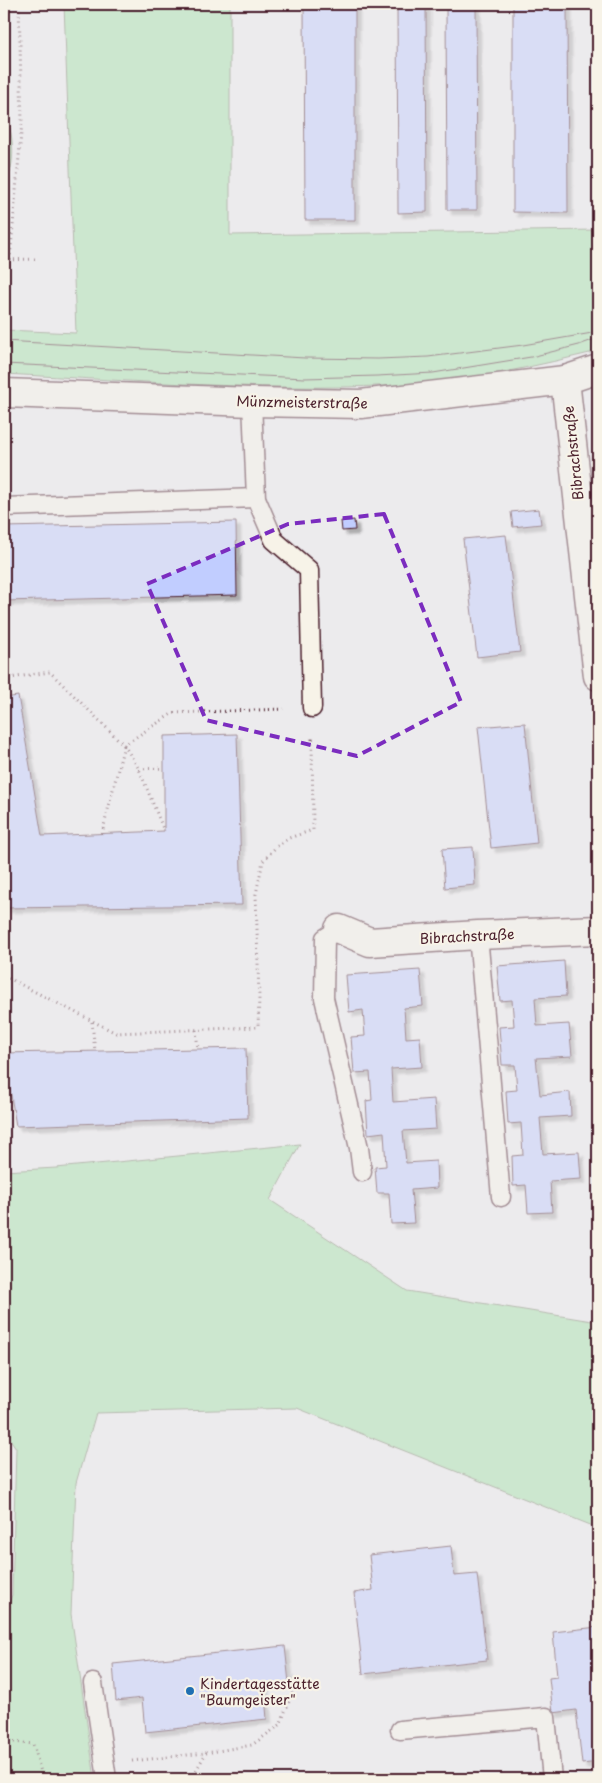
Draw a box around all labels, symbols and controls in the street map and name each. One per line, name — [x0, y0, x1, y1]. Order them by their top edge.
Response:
street label: Münzmeisterstraße — [236, 390, 368, 414]
street label: Bibrachstraße — [558, 405, 588, 501]
street label: Bibrachstraße — [419, 923, 515, 949]
place label: Kindertagesstätte "Baumgeister" — [200, 1673, 320, 1710]
marker: Kindertagesstätte "Baumgeister" — [184, 1685, 196, 1697]

